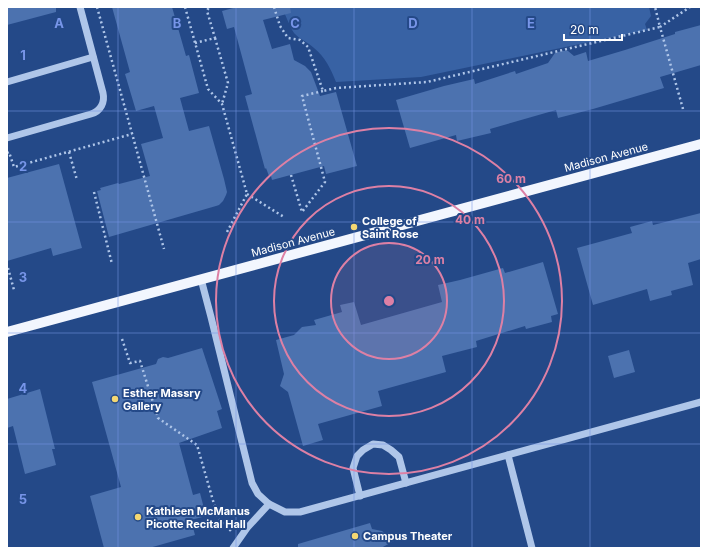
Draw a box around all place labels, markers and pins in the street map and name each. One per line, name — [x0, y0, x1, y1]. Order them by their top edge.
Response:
place label: College of Saint Rose — [362, 214, 419, 241]
marker: College of Saint Rose — [349, 222, 359, 232]
centre of rings — [382, 294, 396, 308]
place label: Esther Massry Gallery — [123, 386, 201, 413]
marker: Esther Massry Gallery — [110, 394, 120, 404]
place label: Kathleen McManus Picotte Recital Hall — [146, 504, 250, 531]
marker: Kathleen McManus Picotte Recital Hall — [133, 512, 143, 522]
place label: Campus Theater — [363, 529, 453, 543]
marker: Campus Theater — [350, 531, 360, 541]

